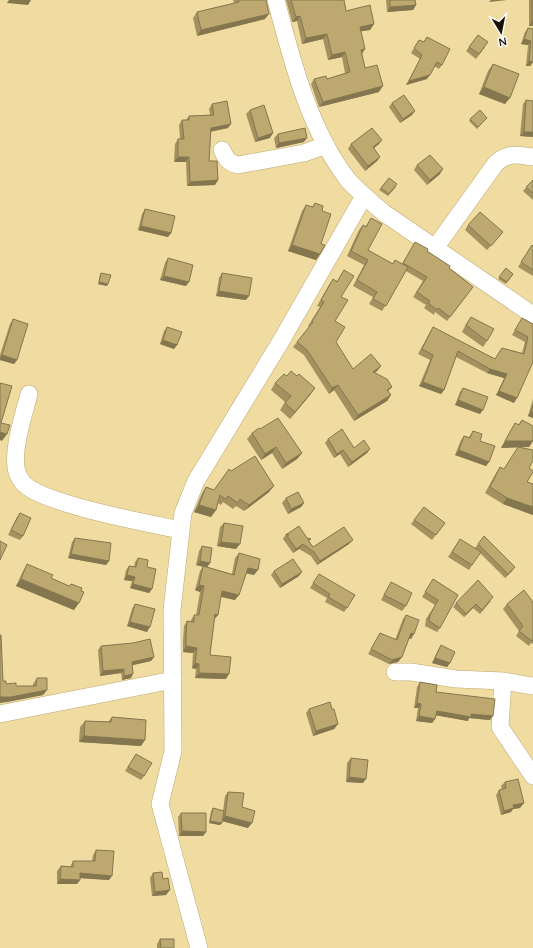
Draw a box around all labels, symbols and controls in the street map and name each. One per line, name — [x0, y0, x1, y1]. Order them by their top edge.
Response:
north arrow — [481, 12, 521, 52]
text: N — [498, 34, 508, 49]

